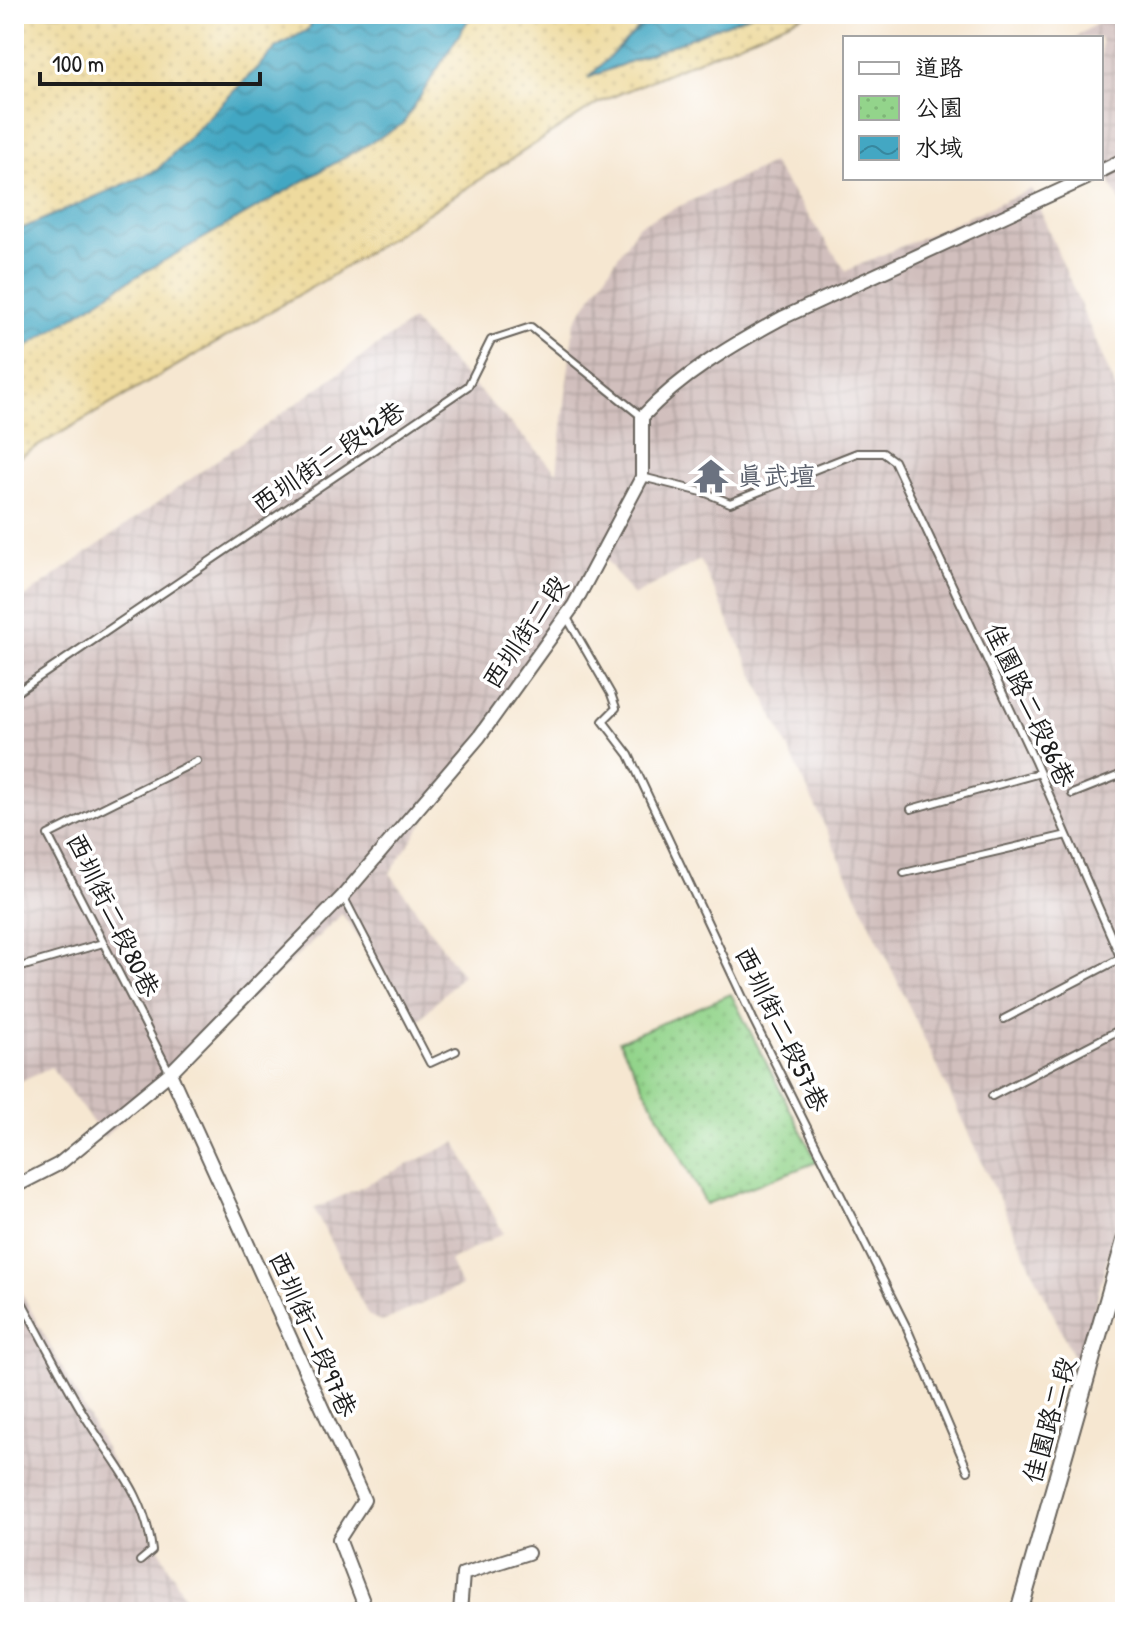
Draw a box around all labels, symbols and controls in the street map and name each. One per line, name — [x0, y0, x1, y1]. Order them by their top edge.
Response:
scale bar — [40, 36, 260, 86]
legend — [843, 36, 1103, 180]
text: 100 m — [52, 47, 104, 79]
text: 道路 — [915, 51, 963, 83]
text: 公園 — [915, 91, 963, 123]
text: 水域 — [915, 131, 963, 163]
street label: 西圳街二段42巷 — [244, 392, 411, 521]
temple icon: 真武壇 — [692, 457, 730, 495]
place label: 真武壇 — [737, 458, 815, 493]
street label: 西圳街二段 — [474, 568, 575, 695]
street label: 佳園路二段86巷 — [977, 617, 1084, 793]
street label: 西圳街二段80巷 — [59, 827, 168, 1003]
street label: 西圳街二段57巷 — [727, 940, 838, 1117]
street label: 西圳街二段97巷 — [261, 1245, 366, 1422]
street label: 佳園路二段 — [1014, 1353, 1083, 1487]

